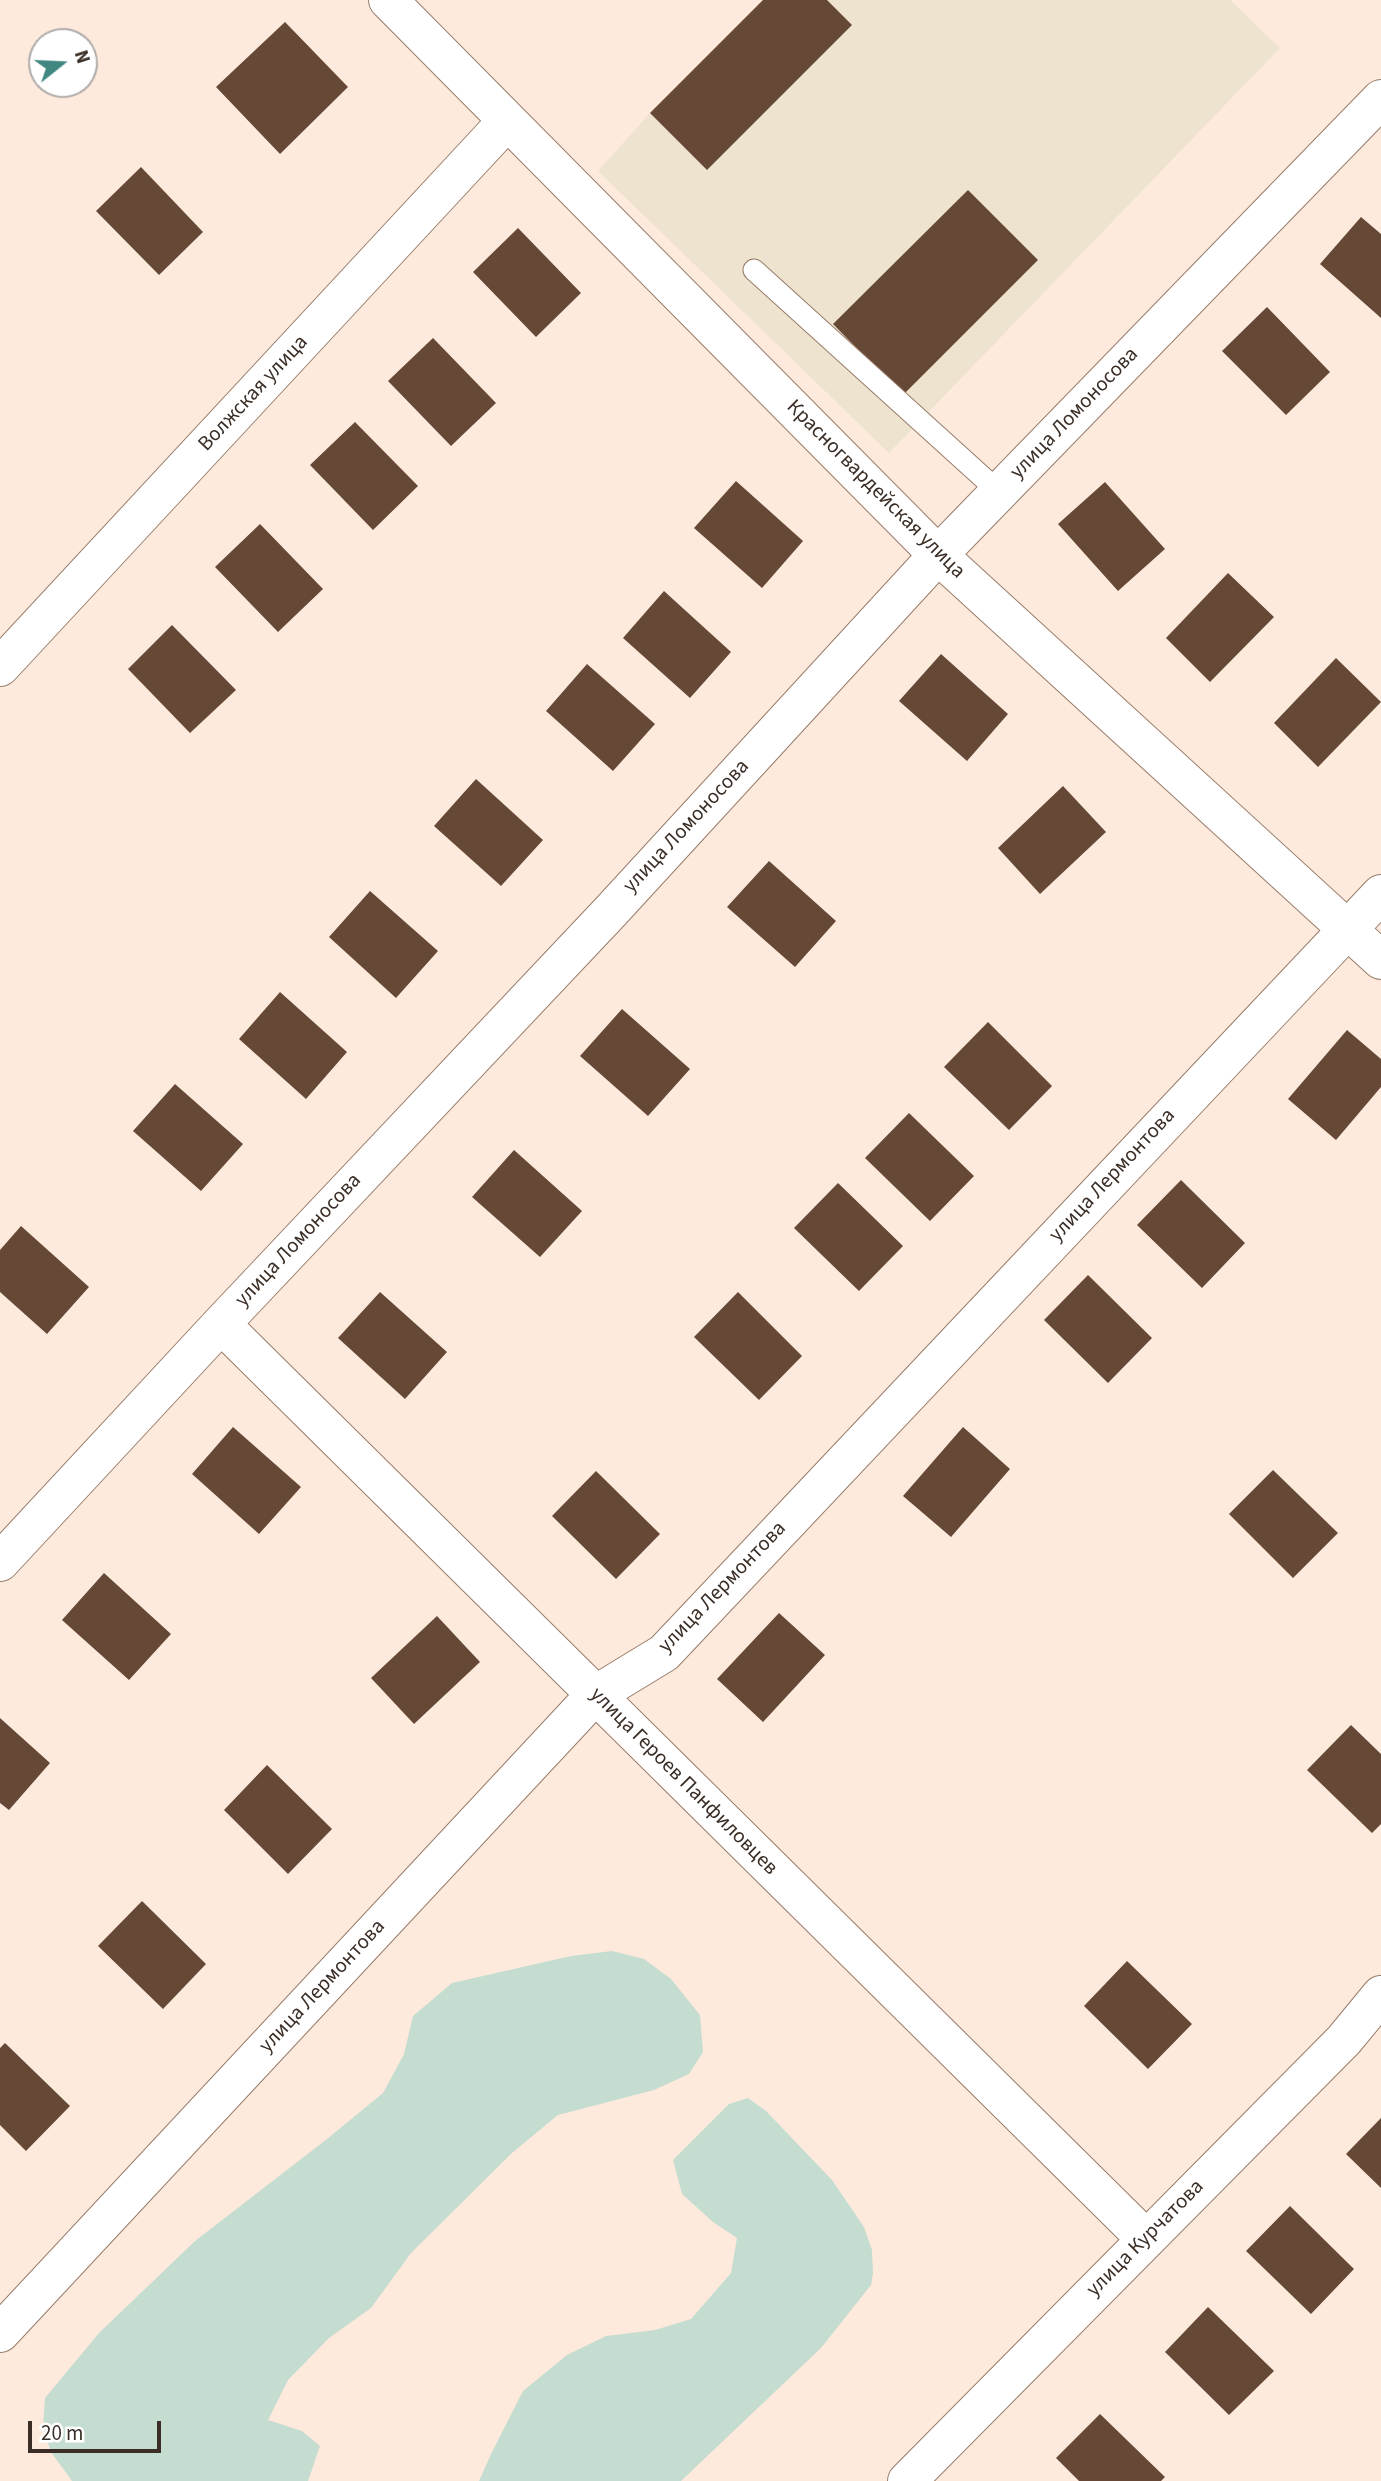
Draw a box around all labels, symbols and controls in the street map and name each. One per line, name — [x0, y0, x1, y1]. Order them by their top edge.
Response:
north arrow — [28, 28, 98, 98]
text: N — [67, 47, 96, 67]
street label: Волжская улица — [194, 331, 314, 457]
street label: улица Ломоносова — [1006, 343, 1144, 485]
street label: Красногвардейская улица — [780, 395, 970, 585]
street label: улица Ломоносова — [619, 755, 755, 899]
street label: улица Лермонтова — [1045, 1104, 1181, 1248]
street label: улица Ломоносова — [231, 1169, 367, 1313]
street label: улица Лермонтова — [654, 1517, 792, 1659]
street label: улица Героев Панфиловцев — [584, 1683, 782, 1881]
street label: улица Лермонтова — [255, 1915, 391, 2059]
street label: улица Курчатова — [1082, 2175, 1210, 2303]
scale bar — [32, 2408, 164, 2452]
text: 20 m — [41, 2418, 83, 2448]

